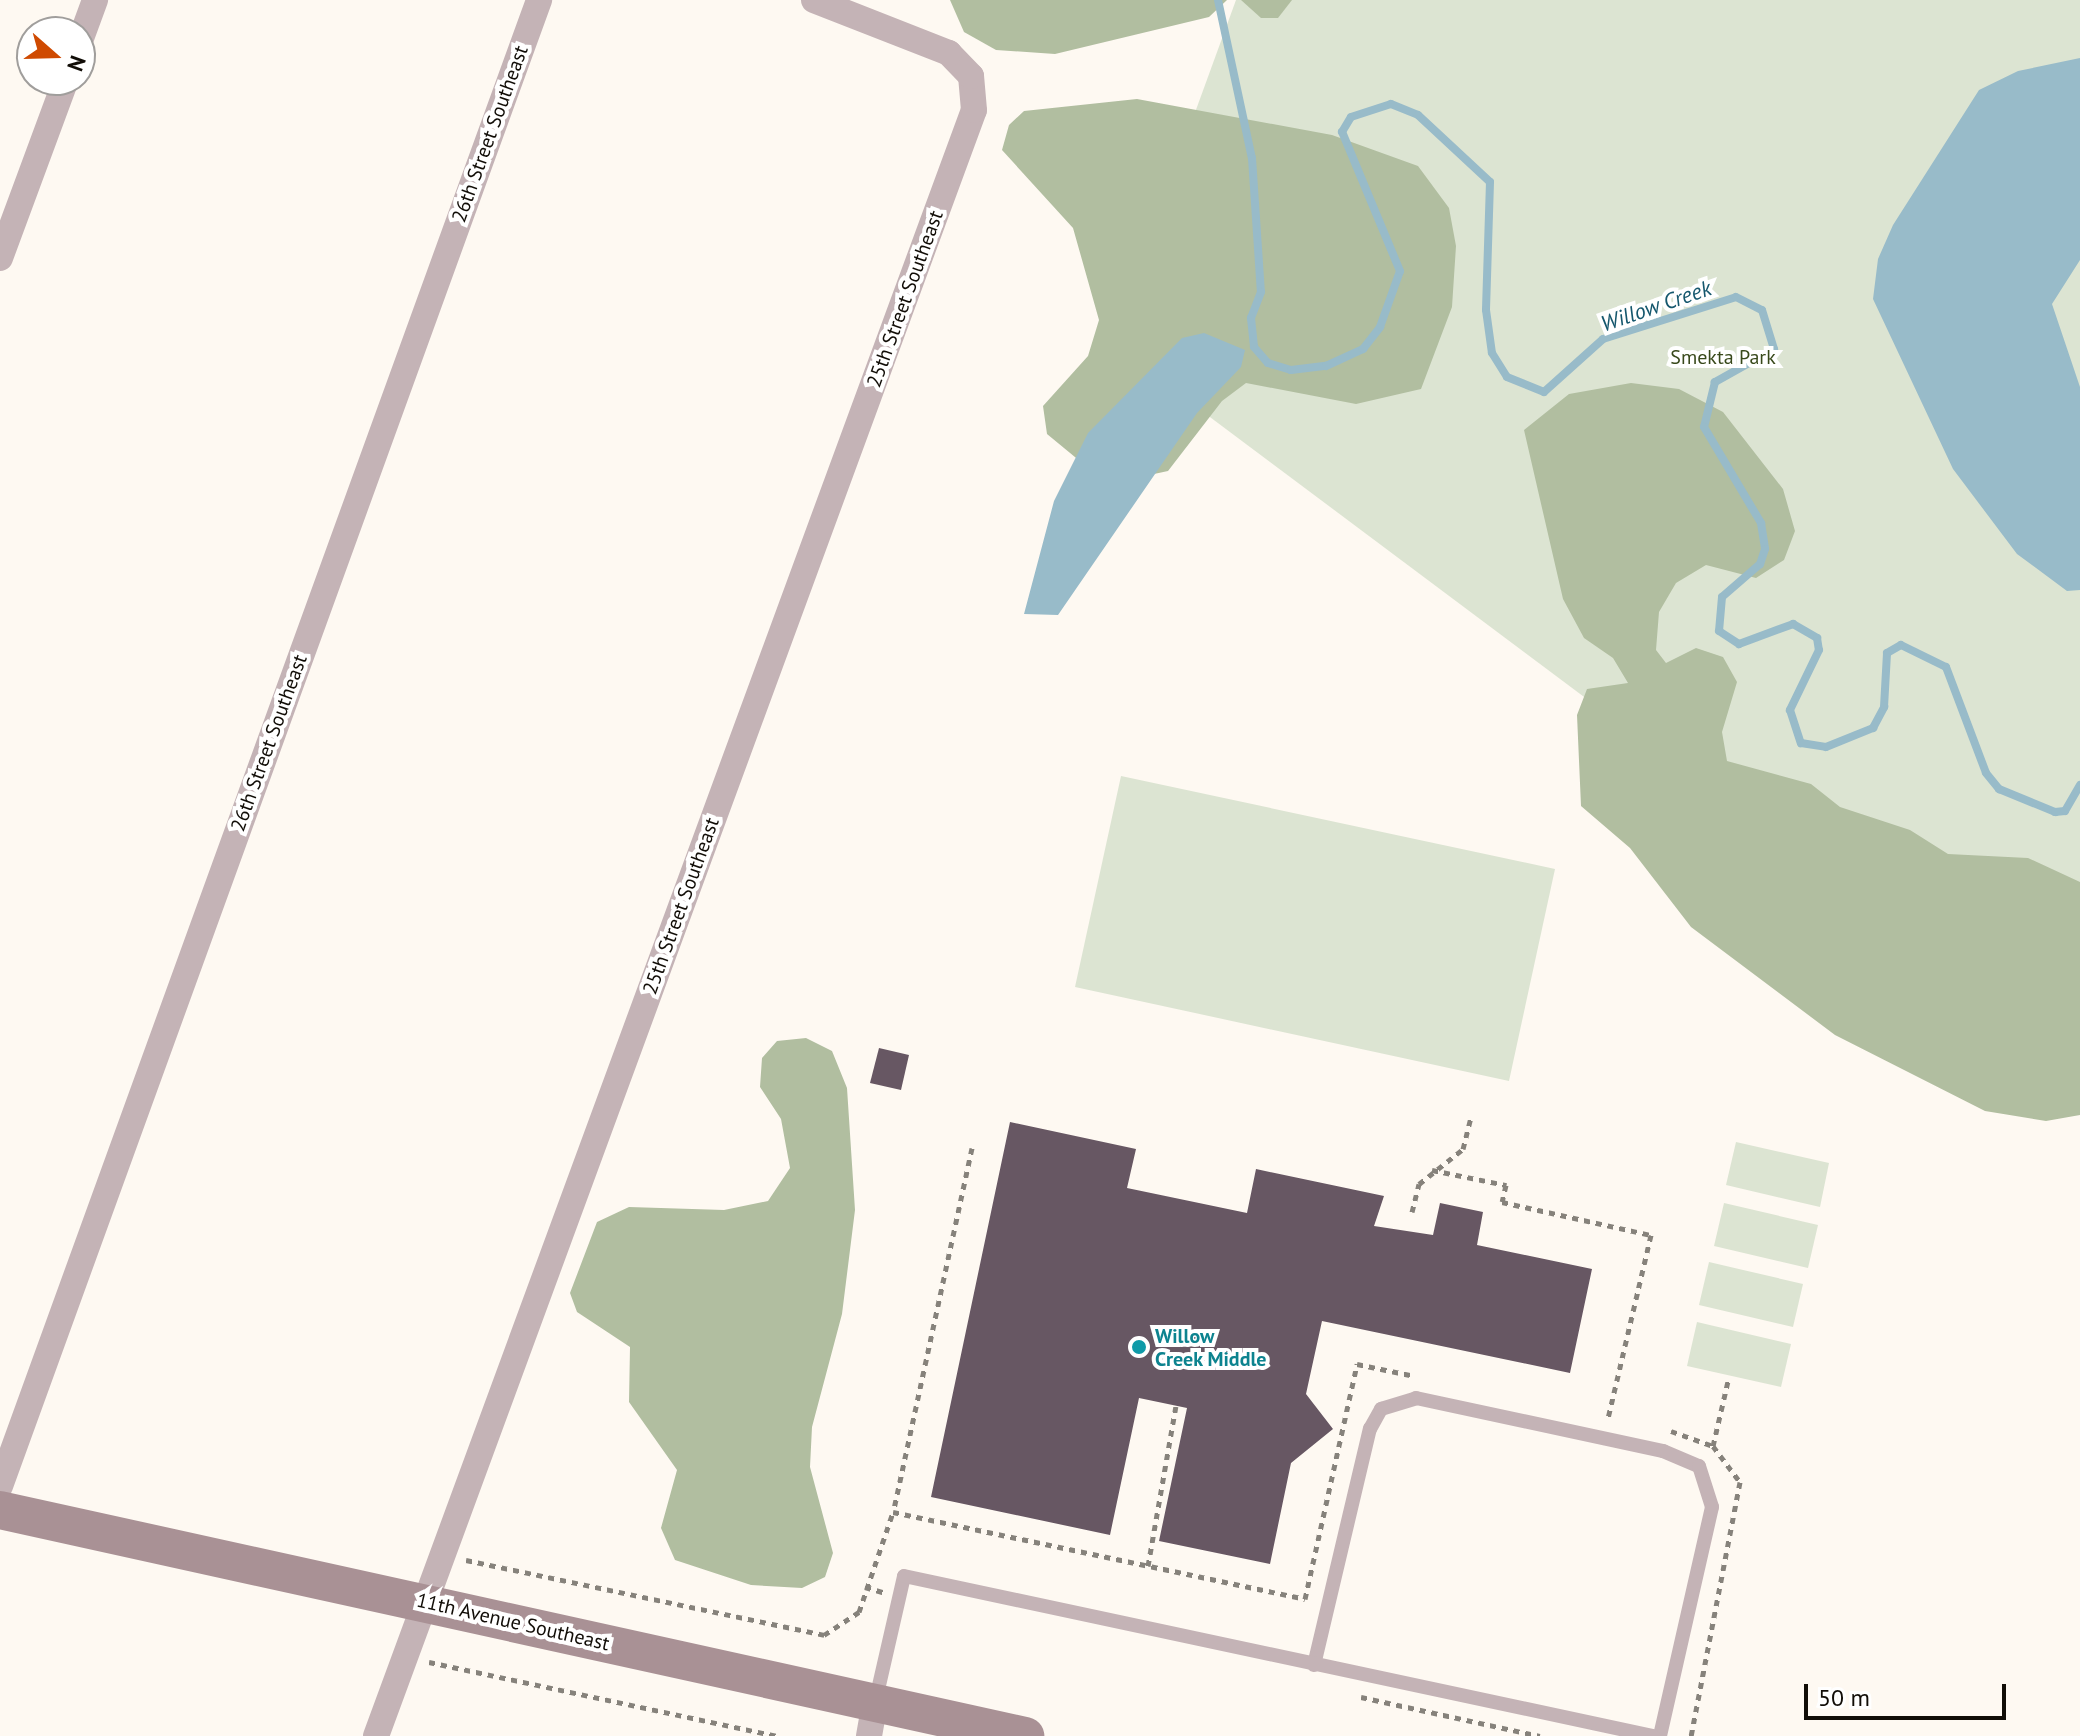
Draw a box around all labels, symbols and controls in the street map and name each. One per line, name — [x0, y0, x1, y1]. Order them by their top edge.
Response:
north arrow — [16, 16, 96, 96]
street label: 26th Street Southeast — [447, 42, 533, 226]
text: N — [61, 52, 92, 75]
street label: 25th Street Southeast — [862, 207, 948, 391]
water label: Willow Creek — [1597, 275, 1715, 337]
park label: Smekta Park — [1670, 345, 1776, 369]
street label: 26th Street Southeast — [226, 651, 312, 835]
street label: 25th Street Southeast — [638, 814, 724, 998]
place label: Willow Creek Middle — [1155, 1324, 1267, 1371]
marker: Willow Creek Middle — [1130, 1338, 1148, 1356]
street label: 11th Avenue Southeast — [414, 1588, 612, 1656]
scale bar — [1808, 1668, 2010, 1718]
text: 50 m — [1818, 1682, 1870, 1713]

